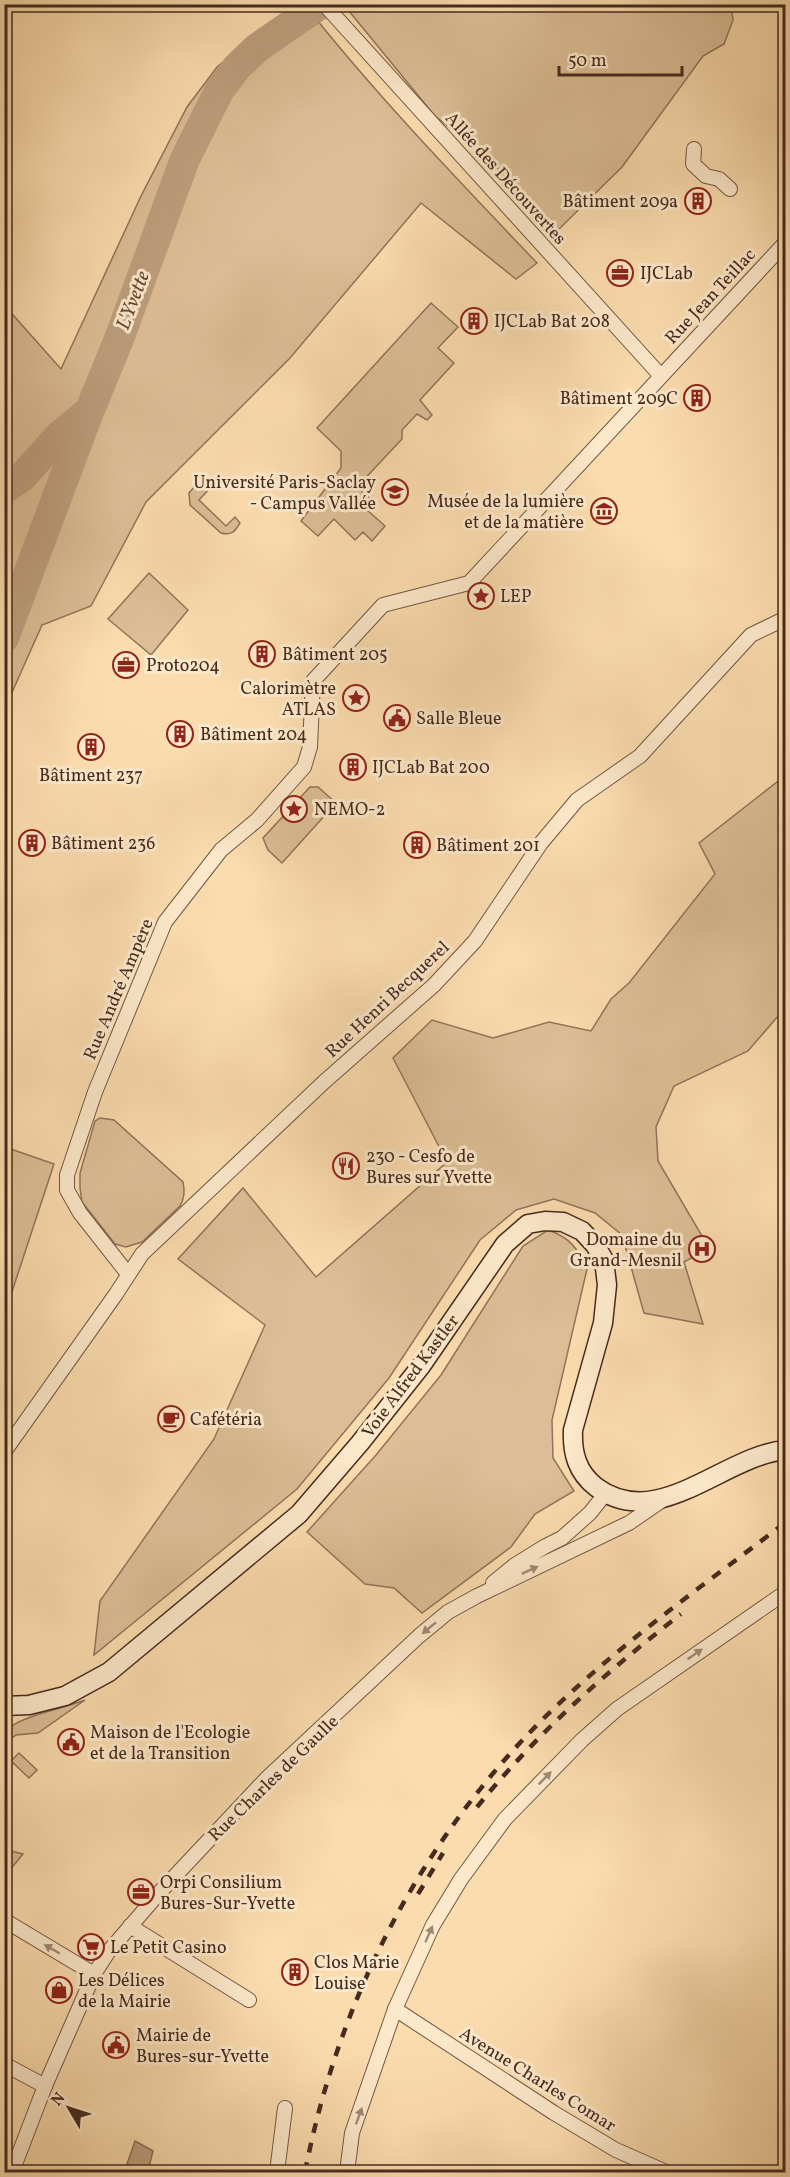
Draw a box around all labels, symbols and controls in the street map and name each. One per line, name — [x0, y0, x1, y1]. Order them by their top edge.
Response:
scale bar — [559, 39, 682, 77]
text: 50 m — [568, 49, 607, 74]
street label: Allée des Découvertes — [438, 107, 571, 251]
building icon: Bâtiment 209a — [683, 186, 713, 216]
place label: Bâtiment 209a — [562, 190, 678, 215]
street label: Rue Jean Teillac — [660, 244, 762, 350]
office icon: IJCLab — [605, 258, 635, 288]
place label: IJCLab — [640, 262, 693, 287]
water label: L'Yvette — [110, 267, 158, 334]
building icon: IJCLab Bat 208 — [459, 306, 489, 336]
place label: IJCLab Bat 208 — [494, 310, 610, 335]
building icon: Bâtiment 209C — [682, 383, 712, 413]
place label: Bâtiment 209C — [560, 387, 678, 412]
place label: Université Paris-Saclay - Campus Vallée — [193, 471, 376, 517]
school or university icon: Université Paris-Saclay - Campus Vallée — [380, 477, 410, 507]
place label: Musée de la lumière et de la matière — [427, 490, 584, 536]
museum icon: Musée de la lumière et de la matière — [589, 496, 619, 526]
place icon: LEP — [466, 581, 496, 611]
place label: LEP — [500, 585, 531, 610]
building icon: Bâtiment 205 — [247, 639, 277, 669]
place label: Bâtiment 205 — [282, 643, 388, 668]
office icon: Proto204 — [111, 650, 141, 680]
place label: Proto204 — [146, 654, 220, 679]
place label: Calorimètre ATLAS — [241, 677, 336, 723]
place icon: Calorimètre ATLAS — [341, 683, 371, 713]
public building icon: Salle Bleue — [382, 703, 412, 733]
place label: Salle Bleue — [416, 707, 502, 732]
building icon: Bâtiment 204 — [165, 719, 195, 749]
place label: Bâtiment 204 — [200, 723, 307, 748]
building icon: Bâtiment 237 — [76, 732, 106, 762]
building icon: IJCLab Bat 200 — [338, 752, 368, 782]
place label: IJCLab Bat 200 — [372, 756, 490, 781]
place label: Bâtiment 237 — [39, 764, 143, 789]
place icon: NEMO-2 — [279, 794, 309, 824]
place label: NEMO-2 — [314, 798, 385, 823]
building icon: Bâtiment 236 — [17, 828, 47, 858]
building icon: Bâtiment 201 — [402, 830, 432, 860]
place label: Bâtiment 236 — [51, 832, 155, 857]
place label: Bâtiment 201 — [436, 834, 540, 859]
street label: Rue André Ampère — [78, 915, 160, 1064]
street label: Rue Henri Becquerel — [320, 936, 456, 1064]
place label: 230 - Cesfo de Bures sur Yvette — [366, 1145, 492, 1191]
restaurant icon: 230 - Cesfo de Bures sur Yvette — [331, 1151, 361, 1181]
place label: Domaine du Grand-Mesnil — [570, 1228, 682, 1274]
hospital icon: Domaine du Grand-Mesnil — [687, 1234, 717, 1264]
street label: Voie Alfred Kastler — [357, 1310, 466, 1444]
cafe icon: Cafétéria — [156, 1404, 186, 1434]
place label: Cafétéria — [190, 1408, 262, 1433]
one-way arrow — [522, 1566, 539, 1575]
one-way arrow — [421, 1622, 437, 1635]
one-way arrow — [686, 1648, 702, 1660]
street label: Rue Charles de Gaulle — [203, 1710, 345, 1848]
place label: Maison de l'Ecologie et de la Transition — [90, 1721, 250, 1767]
public building icon: Maison de l'Ecologie et de la Transition — [56, 1727, 86, 1757]
one-way arrow — [537, 1772, 551, 1786]
place label: Orpi Consilium Bures-Sur-Yvette — [160, 1871, 295, 1917]
office icon: Orpi Consilium Bures-Sur-Yvette — [126, 1877, 156, 1907]
one-way arrow — [424, 1925, 433, 1942]
supermarket icon: Le Petit Casino — [76, 1932, 106, 1962]
place label: Le Petit Casino — [110, 1936, 227, 1961]
one-way arrow — [44, 1943, 60, 1954]
place label: Clos Marie Louise — [314, 1951, 399, 1997]
building icon: Clos Marie Louise — [280, 1957, 310, 1987]
place label: Les Délices de la Mairie — [78, 1969, 171, 2015]
shop icon: Les Délices de la Mairie — [44, 1975, 74, 2005]
street label: Avenue Charles Comar — [454, 2022, 621, 2139]
place label: Mairie de Bures-sur-Yvette — [136, 2024, 269, 2070]
public building icon: Mairie de Bures-sur-Yvette — [101, 2030, 131, 2060]
north arrow — [39, 2078, 99, 2138]
text: N — [47, 2088, 71, 2111]
one-way arrow — [354, 2106, 364, 2124]

